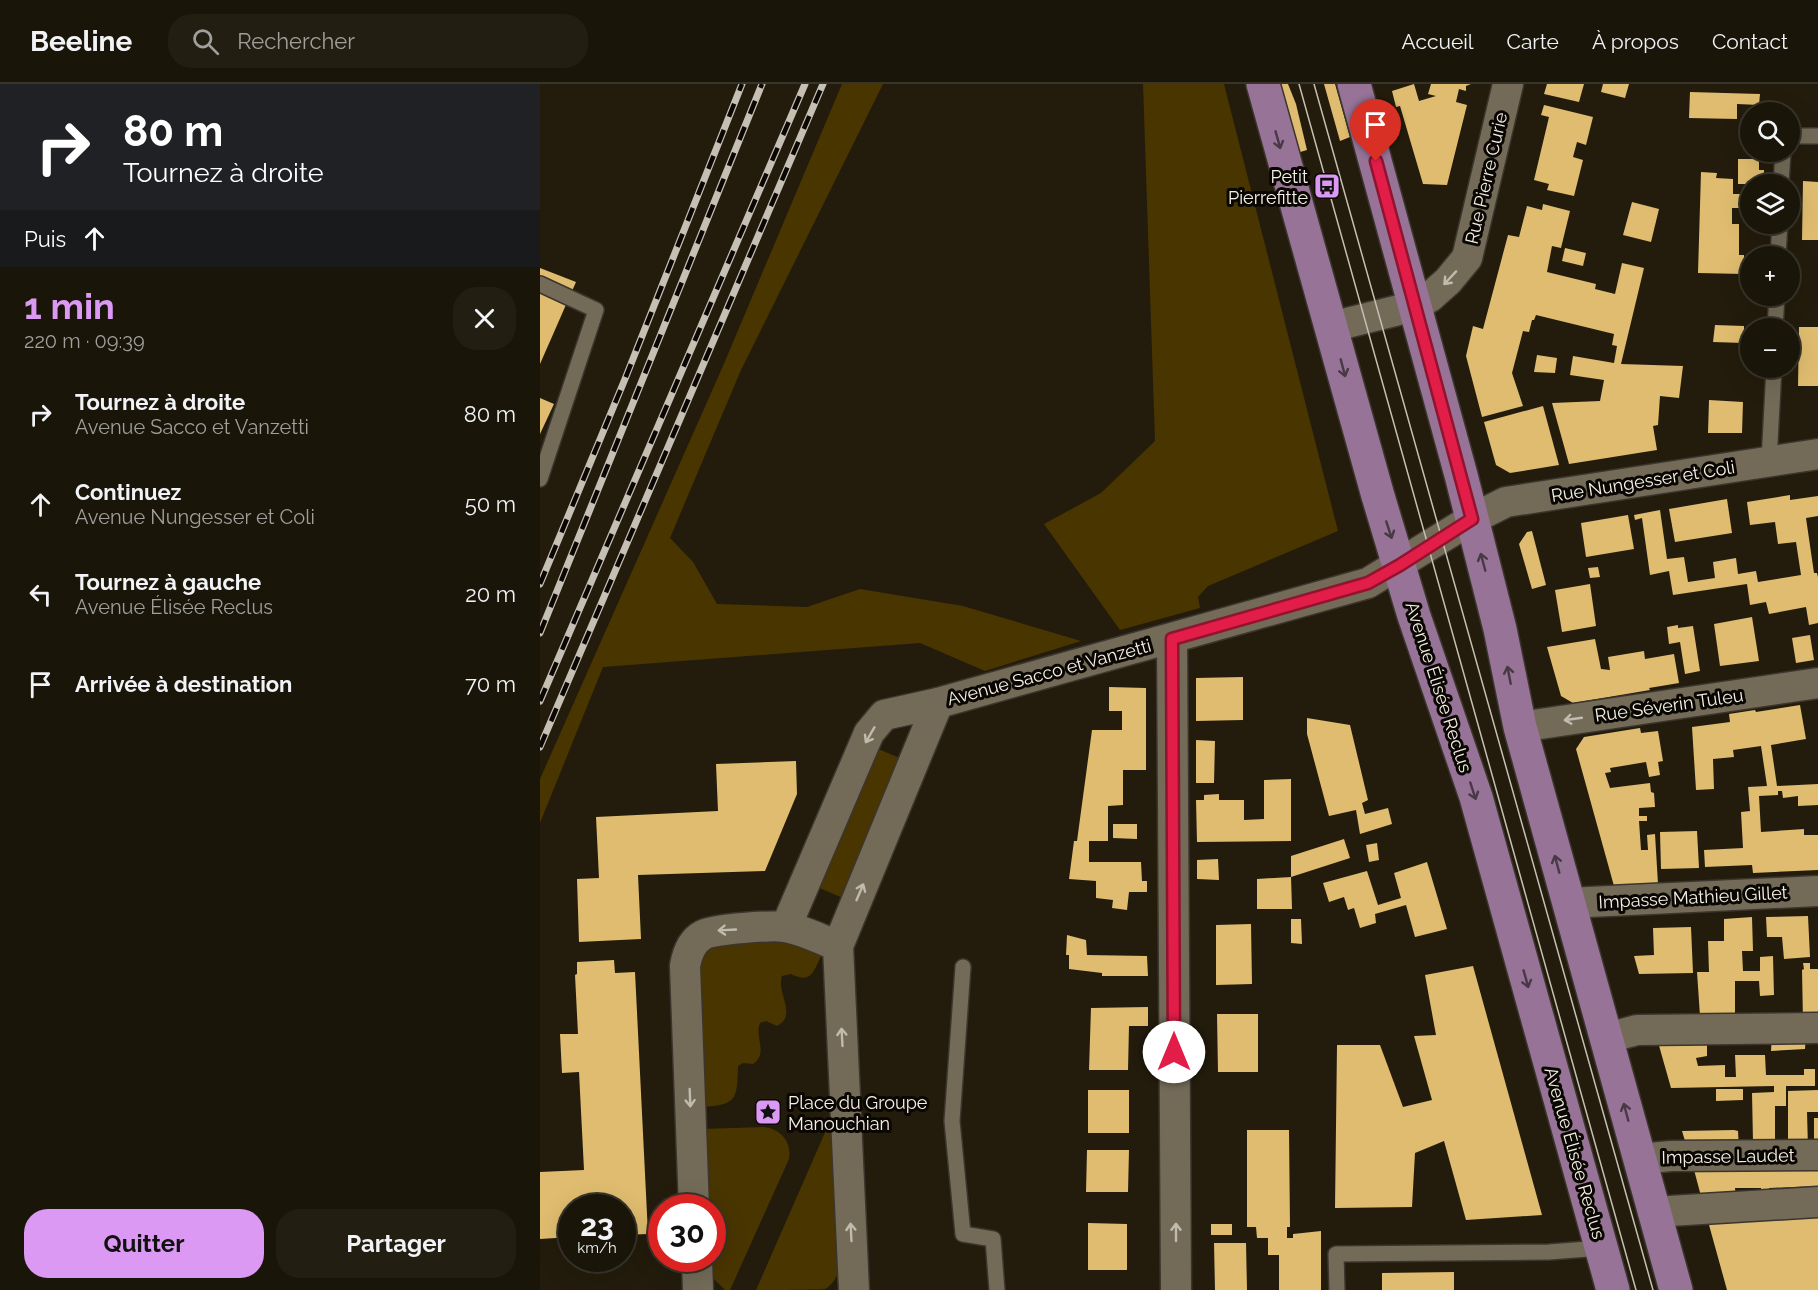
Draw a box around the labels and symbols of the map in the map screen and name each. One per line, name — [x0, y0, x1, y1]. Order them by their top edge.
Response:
pin — [1350, 99, 1401, 161]
street label: Rue Pierre Curie — [1461, 110, 1511, 246]
one-way arrow — [1273, 130, 1285, 149]
place label: Petit Pierrefitte — [1228, 166, 1308, 208]
bus stop icon: Petit Pierrefitte — [1312, 171, 1342, 201]
one-way arrow — [1442, 271, 1457, 286]
one-way arrow — [1337, 359, 1349, 378]
street label: Rue Nungesser et Coli — [1550, 456, 1736, 506]
one-way arrow — [1384, 520, 1395, 539]
one-way arrow — [1477, 553, 1488, 572]
street label: Avenue Élisée Reclus — [1401, 599, 1478, 775]
street label: Avenue Sacco et Vanzetti — [945, 635, 1153, 709]
one-way arrow — [1503, 665, 1515, 684]
street label: Rue Séverin Tuleu — [1593, 684, 1745, 726]
one-way arrow — [1564, 714, 1584, 725]
one-way arrow — [864, 726, 876, 743]
one-way arrow — [1469, 781, 1480, 800]
one-way arrow — [1551, 855, 1562, 874]
street label: Impasse Mathieu Gillet — [1598, 882, 1788, 912]
one-way arrow — [855, 883, 866, 901]
one-way arrow — [718, 925, 738, 936]
one-way arrow — [1521, 969, 1532, 988]
position arrow — [1142, 1020, 1206, 1084]
one-way arrow — [837, 1027, 848, 1047]
street label: Avenue Élisée Reclus — [1540, 1064, 1611, 1242]
one-way arrow — [684, 1088, 696, 1108]
place label: Place du Groupe Manouchian — [788, 1092, 928, 1134]
place icon: Place du Groupe Manouchian — [753, 1097, 783, 1127]
one-way arrow — [1620, 1103, 1632, 1122]
street label: Impasse Laudet — [1661, 1144, 1795, 1168]
speed limit sign: 30 — [648, 1194, 726, 1272]
one-way arrow — [846, 1222, 857, 1242]
one-way arrow — [1170, 1222, 1182, 1242]

